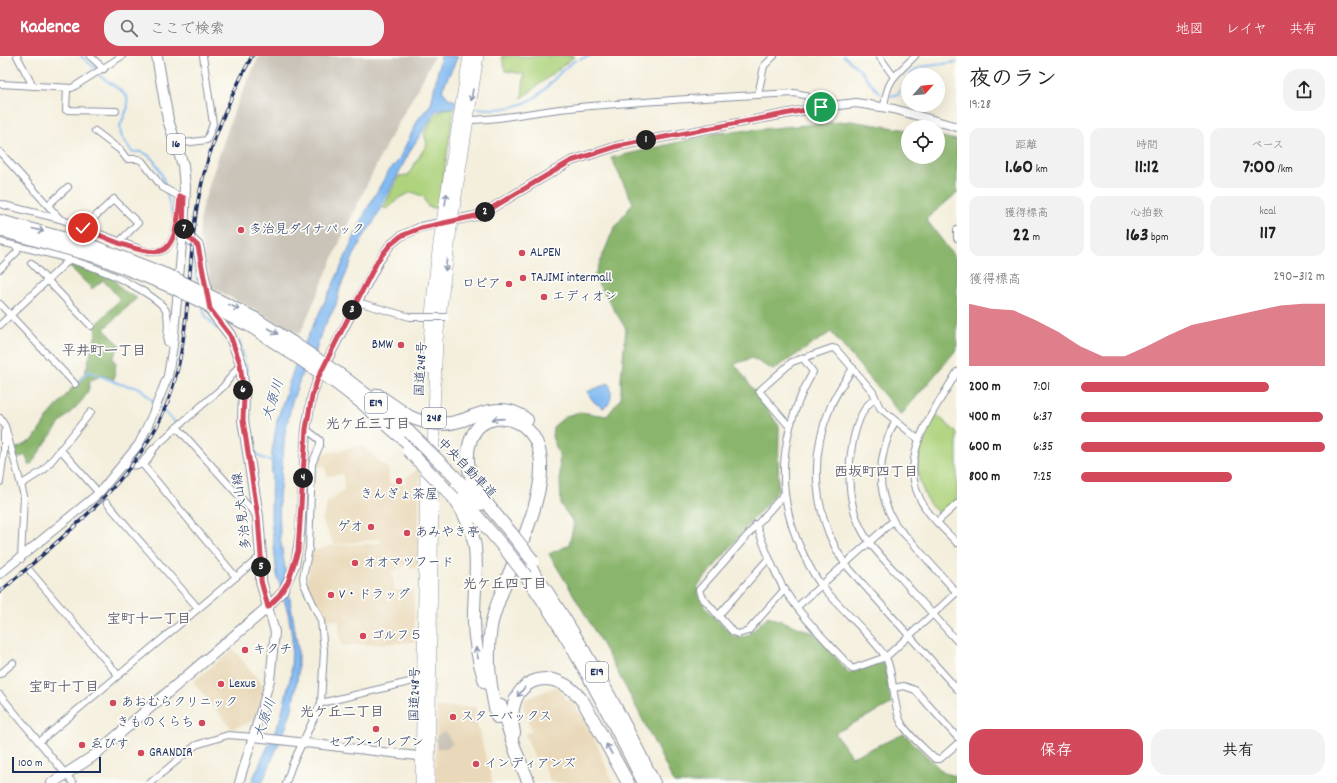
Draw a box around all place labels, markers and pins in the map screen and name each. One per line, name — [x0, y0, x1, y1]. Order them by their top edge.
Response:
pin — [804, 90, 838, 124]
pin: 1 — [636, 130, 656, 150]
pin: 2 — [475, 202, 495, 222]
pin — [66, 211, 100, 245]
pin: 7 — [174, 219, 194, 239]
place label: 多治見ダイナパック — [249, 221, 364, 240]
marker: 多治見ダイナパック — [236, 225, 246, 235]
place label: ALPEN — [530, 244, 561, 263]
marker: ALPEN — [517, 248, 527, 258]
place label: TAJIMI intermall — [531, 269, 612, 288]
marker: TAJIMI intermall — [518, 273, 528, 283]
place label: ロピア — [462, 275, 501, 294]
marker: ロピア — [504, 279, 514, 289]
place label: エディオン — [552, 288, 618, 307]
marker: エディオン — [539, 292, 549, 302]
pin: 3 — [342, 300, 362, 320]
place label: BMW — [372, 336, 394, 355]
marker: BMW — [396, 340, 406, 350]
pin: 6 — [233, 380, 253, 400]
pin: 4 — [293, 468, 313, 488]
marker: きんぎょ茶屋 — [394, 476, 404, 486]
place label: きんぎょ茶屋 — [360, 486, 438, 505]
place label: ゲオ — [337, 518, 363, 537]
marker: ゲオ — [366, 522, 376, 532]
place label: あみやき亭 — [415, 524, 480, 543]
marker: あみやき亭 — [402, 528, 412, 538]
place label: オオマツフード — [363, 554, 454, 573]
pin: 5 — [251, 557, 271, 577]
marker: オオマツフード — [350, 558, 360, 568]
place label: V・ドラッグ — [339, 586, 410, 605]
marker: V・ドラッグ — [326, 590, 336, 600]
place label: ゴルフ５ — [371, 627, 422, 646]
marker: ゴルフ５ — [358, 631, 368, 641]
place label: キクチ — [253, 641, 292, 660]
marker: キクチ — [240, 645, 250, 655]
place label: Lexus — [229, 675, 256, 694]
marker: Lexus — [216, 679, 226, 689]
place label: あおむらクリニック — [121, 694, 238, 713]
marker: あおむらクリニック — [108, 698, 118, 708]
place label: スターバックス — [461, 708, 552, 727]
marker: スターバックス — [448, 712, 458, 722]
place label: きものくらち — [117, 714, 194, 733]
marker: きものくらち — [197, 718, 207, 728]
marker: セブン-イレブン — [371, 724, 381, 734]
place label: セブン-イレブン — [328, 734, 424, 753]
place label: ゑびす — [90, 736, 129, 755]
marker: ゑびす — [77, 740, 87, 750]
place label: GRANDIR — [149, 744, 193, 763]
marker: GRANDIR — [136, 748, 146, 758]
place label: インディアンズ — [484, 755, 576, 774]
marker: インディアンズ — [471, 759, 481, 769]

